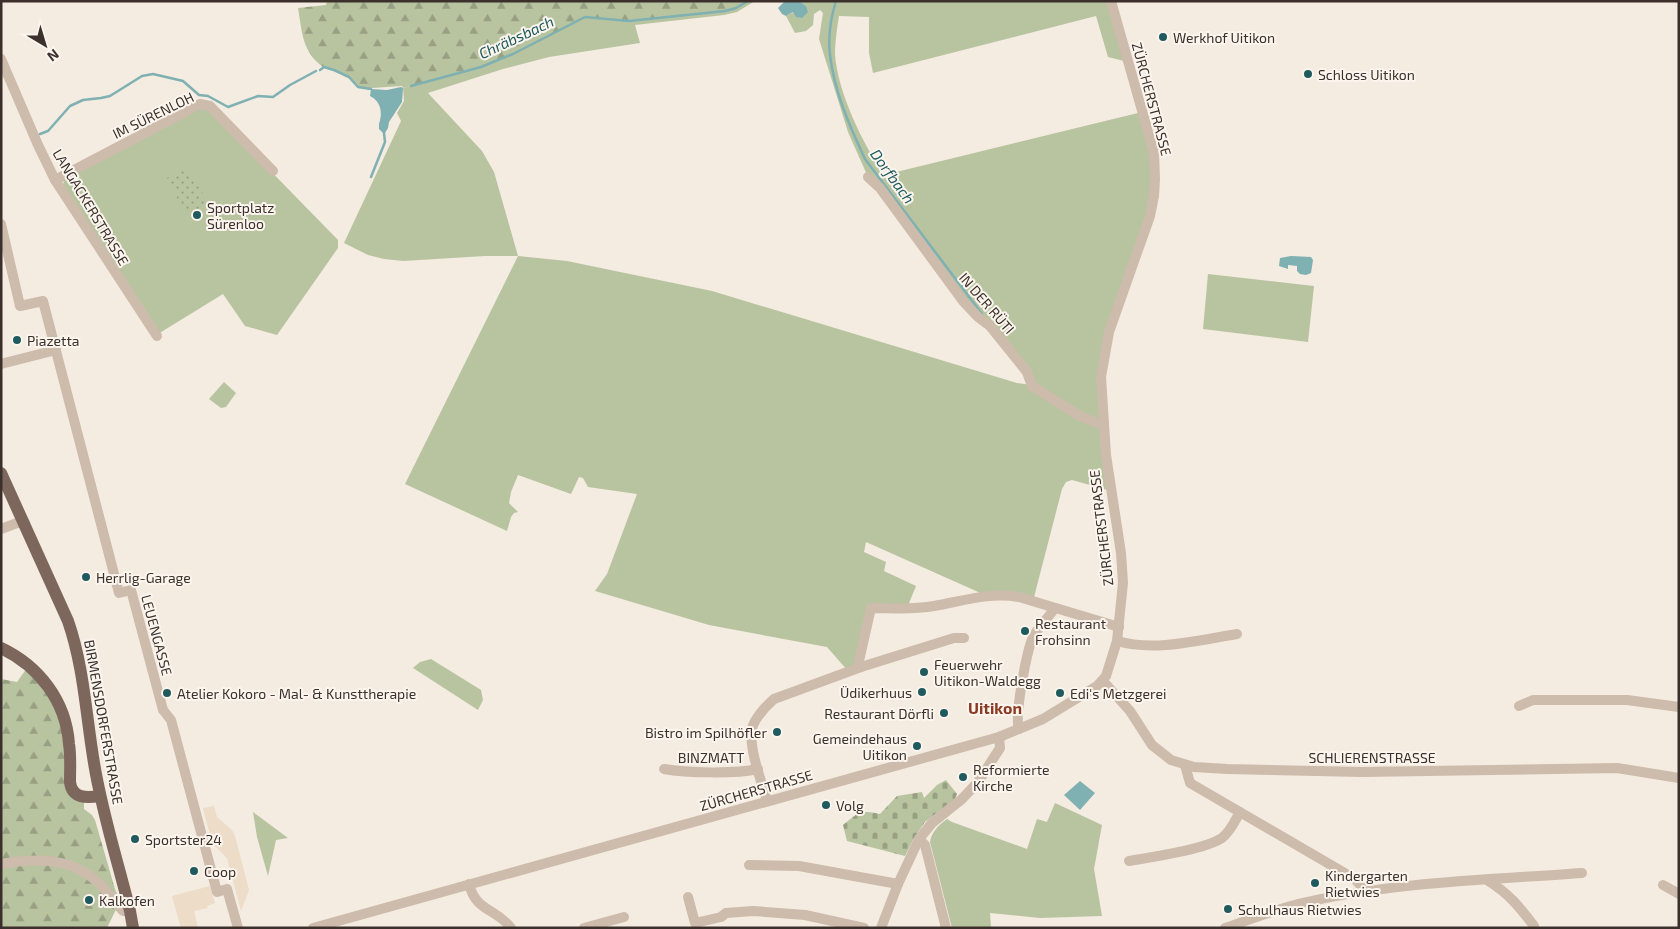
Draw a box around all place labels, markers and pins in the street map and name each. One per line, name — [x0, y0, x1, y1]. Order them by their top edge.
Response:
place label: Werkhof Uitikon — [1173, 29, 1275, 46]
marker: Werkhof Uitikon — [1157, 31, 1169, 43]
place label: Schloss Uitikon — [1318, 66, 1415, 83]
marker: Schloss Uitikon — [1302, 68, 1314, 80]
place label: Sportplatz Sürenloo — [207, 199, 274, 232]
marker: Sportplatz Sürenloo — [191, 209, 203, 221]
place label: Piazetta — [27, 332, 79, 349]
marker: Piazetta — [11, 334, 23, 346]
place label: Herrlig-Garage — [96, 569, 191, 586]
marker: Herrlig-Garage — [80, 571, 92, 583]
place label: Restaurant Frohsinn — [1035, 615, 1106, 648]
marker: Restaurant Frohsinn — [1019, 625, 1031, 637]
place label: Feuerwehr Uitikon-Waldegg — [934, 656, 1041, 689]
marker: Feuerwehr Uitikon-Waldegg — [918, 666, 930, 678]
place label: Üdikerhuus — [840, 684, 912, 701]
place label: Atelier Kokoro - Mal- & Kunsttherapie — [177, 685, 416, 702]
place label: Edi's Metzgerei — [1070, 685, 1166, 702]
marker: Üdikerhuus — [916, 686, 928, 698]
marker: Atelier Kokoro - Mal- & Kunsttherapie — [161, 687, 173, 699]
marker: Edi's Metzgerei — [1054, 687, 1066, 699]
place label: Restaurant Dörfli — [824, 705, 934, 722]
marker: Restaurant Dörfli — [938, 707, 950, 719]
place label: Bistro im Spilhöfler — [645, 724, 767, 741]
marker: Bistro im Spilhöfler — [771, 726, 783, 738]
place label: Gemeindehaus Uitikon — [813, 730, 907, 763]
marker: Gemeindehaus Uitikon — [911, 740, 923, 752]
place label: Reformierte Kirche — [973, 761, 1050, 794]
marker: Reformierte Kirche — [957, 771, 969, 783]
place label: Volg — [836, 797, 864, 814]
marker: Volg — [820, 799, 832, 811]
place label: Sportster24 — [145, 831, 222, 848]
marker: Sportster24 — [129, 833, 141, 845]
place label: Coop — [204, 863, 236, 880]
marker: Coop — [188, 865, 200, 877]
place label: Kindergarten Rietwies — [1325, 867, 1408, 900]
marker: Kindergarten Rietwies — [1309, 877, 1321, 889]
place label: Kalkofen — [99, 892, 155, 909]
marker: Kalkofen — [83, 894, 95, 906]
place label: Schulhaus Rietwies — [1238, 901, 1362, 918]
marker: Schulhaus Rietwies — [1222, 903, 1234, 915]

